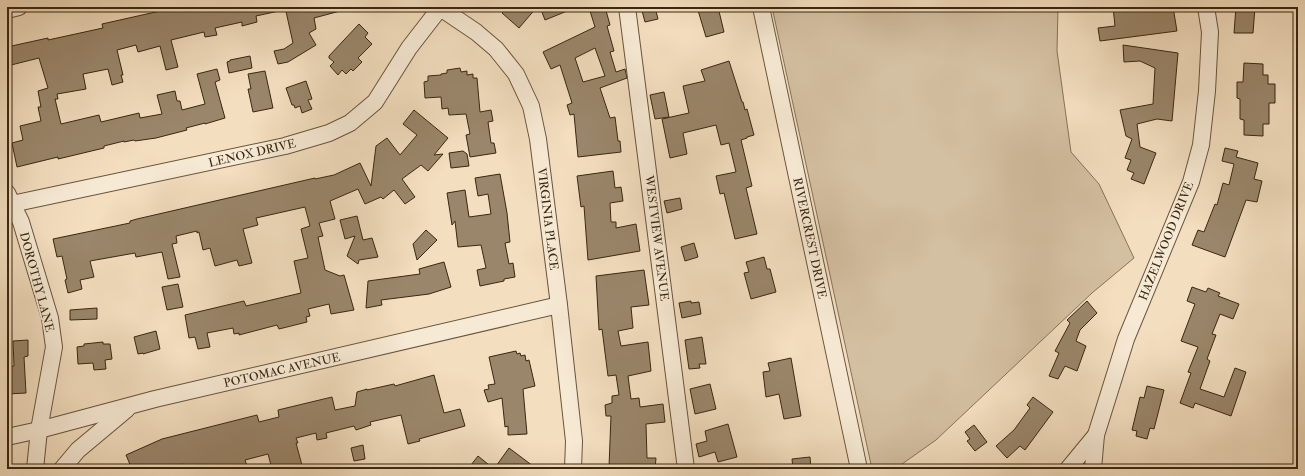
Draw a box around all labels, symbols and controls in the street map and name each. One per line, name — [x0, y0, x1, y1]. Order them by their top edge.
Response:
street label: LENOX DRIVE — [207, 136, 298, 171]
street label: VIRGINIA PLACE — [534, 167, 561, 272]
street label: WESTVIEW AVENUE — [641, 173, 672, 302]
street label: RIVERCREST DRIVE — [789, 176, 830, 300]
street label: HAZELWOOD DRIVE — [1136, 179, 1197, 303]
street label: DOROTHY LANE — [16, 230, 57, 334]
street label: POTOMAC AVENUE — [222, 350, 342, 391]

